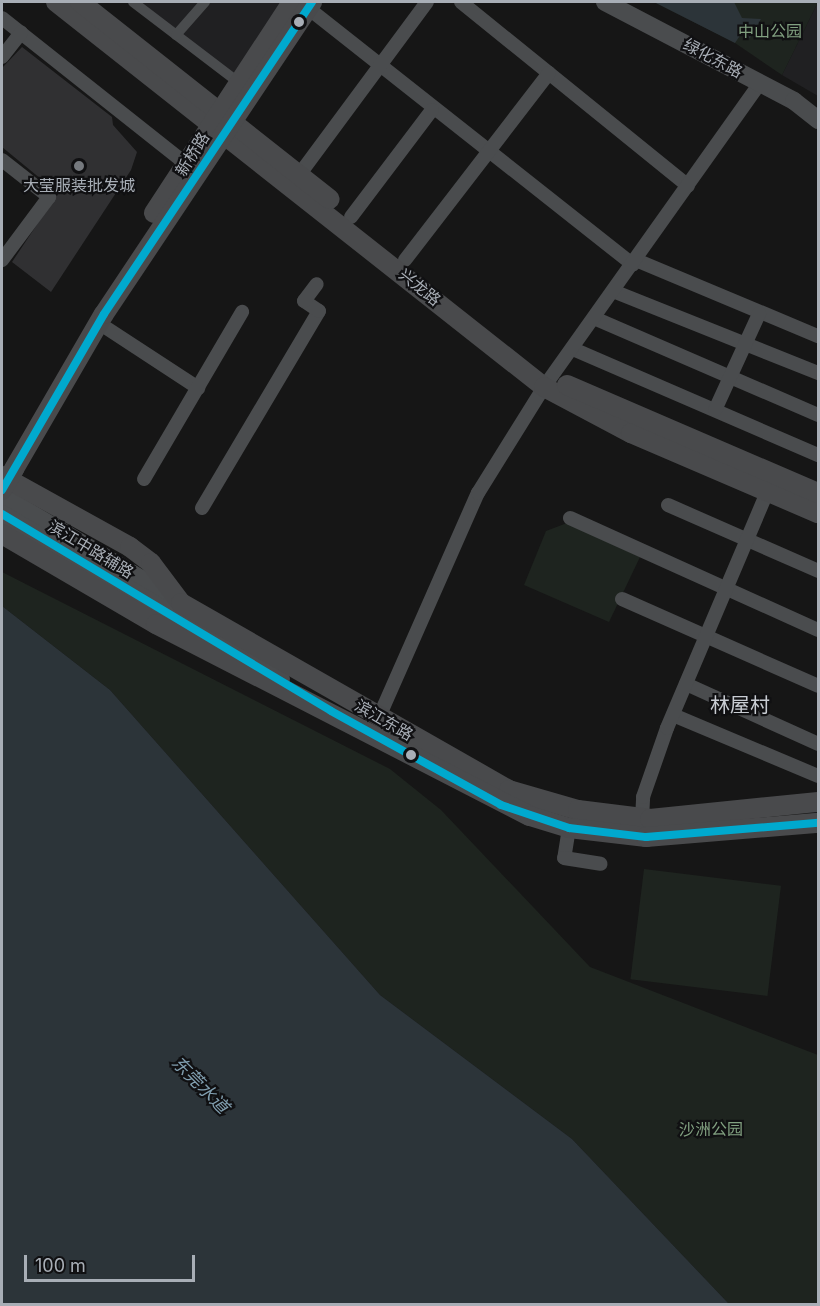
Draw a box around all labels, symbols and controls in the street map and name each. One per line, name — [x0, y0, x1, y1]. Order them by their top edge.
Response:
unlabelled marker — [293, 16, 305, 28]
park label: 中山公园 — [738, 21, 802, 41]
street label: 绿化东路 — [680, 35, 746, 81]
street label: 新桥路 — [171, 129, 213, 179]
marker: 大莹服装批发城 — [72, 159, 86, 173]
place label: 大莹服装批发城 — [23, 175, 135, 195]
street label: 兴龙路 — [395, 264, 445, 310]
street label: 滨江中路辅路 — [45, 516, 137, 582]
district label: 林屋村 — [710, 693, 770, 717]
street label: 滨江东路 — [351, 696, 417, 744]
unlabelled marker — [405, 749, 417, 761]
water label: 东莞水道 — [167, 1052, 233, 1118]
park label: 沙洲公园 — [679, 1119, 743, 1139]
scale bar — [27, 1243, 198, 1281]
text: 100 m — [35, 1255, 86, 1276]

